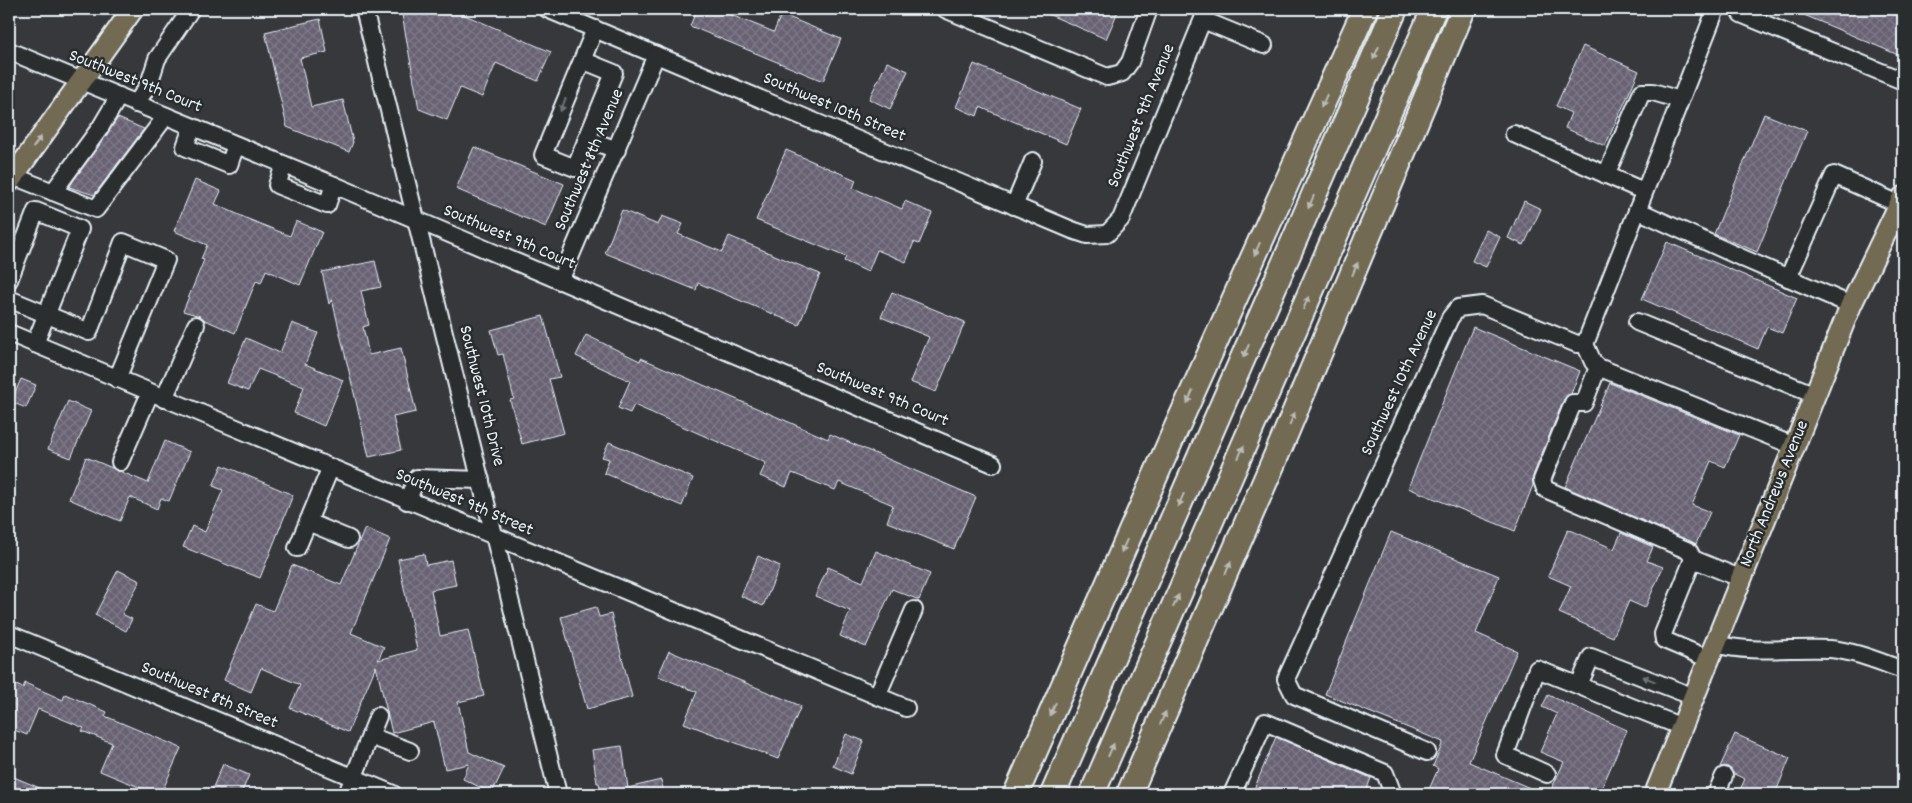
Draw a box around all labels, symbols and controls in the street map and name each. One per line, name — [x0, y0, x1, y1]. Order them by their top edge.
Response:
street label: Southwest 9th Avenue — [1102, 40, 1182, 192]
street label: Southwest 9th Court — [65, 44, 206, 120]
one-way arrow — [1371, 46, 1379, 60]
street label: Southwest 10th Street — [759, 67, 910, 150]
street label: Southwest 8th Avenue — [549, 85, 631, 235]
one-way arrow — [1319, 94, 1327, 108]
one-way arrow — [559, 98, 567, 112]
one-way arrow — [32, 136, 42, 149]
one-way arrow — [1306, 195, 1314, 209]
street label: Southwest 9th Court — [439, 199, 579, 277]
one-way arrow — [1252, 242, 1260, 256]
one-way arrow — [1351, 262, 1359, 276]
one-way arrow — [1303, 296, 1311, 310]
street label: Southwest 10th Avenue — [1355, 306, 1445, 460]
street label: Southwest 10th Drive — [451, 323, 511, 469]
one-way arrow — [1241, 344, 1249, 358]
street label: Southwest 9th Court — [812, 356, 952, 434]
one-way arrow — [1186, 390, 1194, 404]
one-way arrow — [1288, 412, 1296, 426]
street label: North Andrews Avenue — [1734, 417, 1816, 571]
one-way arrow — [1238, 445, 1246, 459]
street label: Southwest 9th Street — [391, 463, 537, 543]
one-way arrow — [1176, 493, 1184, 507]
one-way arrow — [1120, 539, 1128, 553]
one-way arrow — [1224, 561, 1232, 576]
one-way arrow — [1173, 594, 1181, 608]
street label: Southwest 8th Street — [137, 656, 282, 736]
one-way arrow — [1641, 675, 1656, 683]
one-way arrow — [1049, 702, 1057, 716]
one-way arrow — [1159, 710, 1167, 725]
one-way arrow — [1108, 743, 1116, 757]

